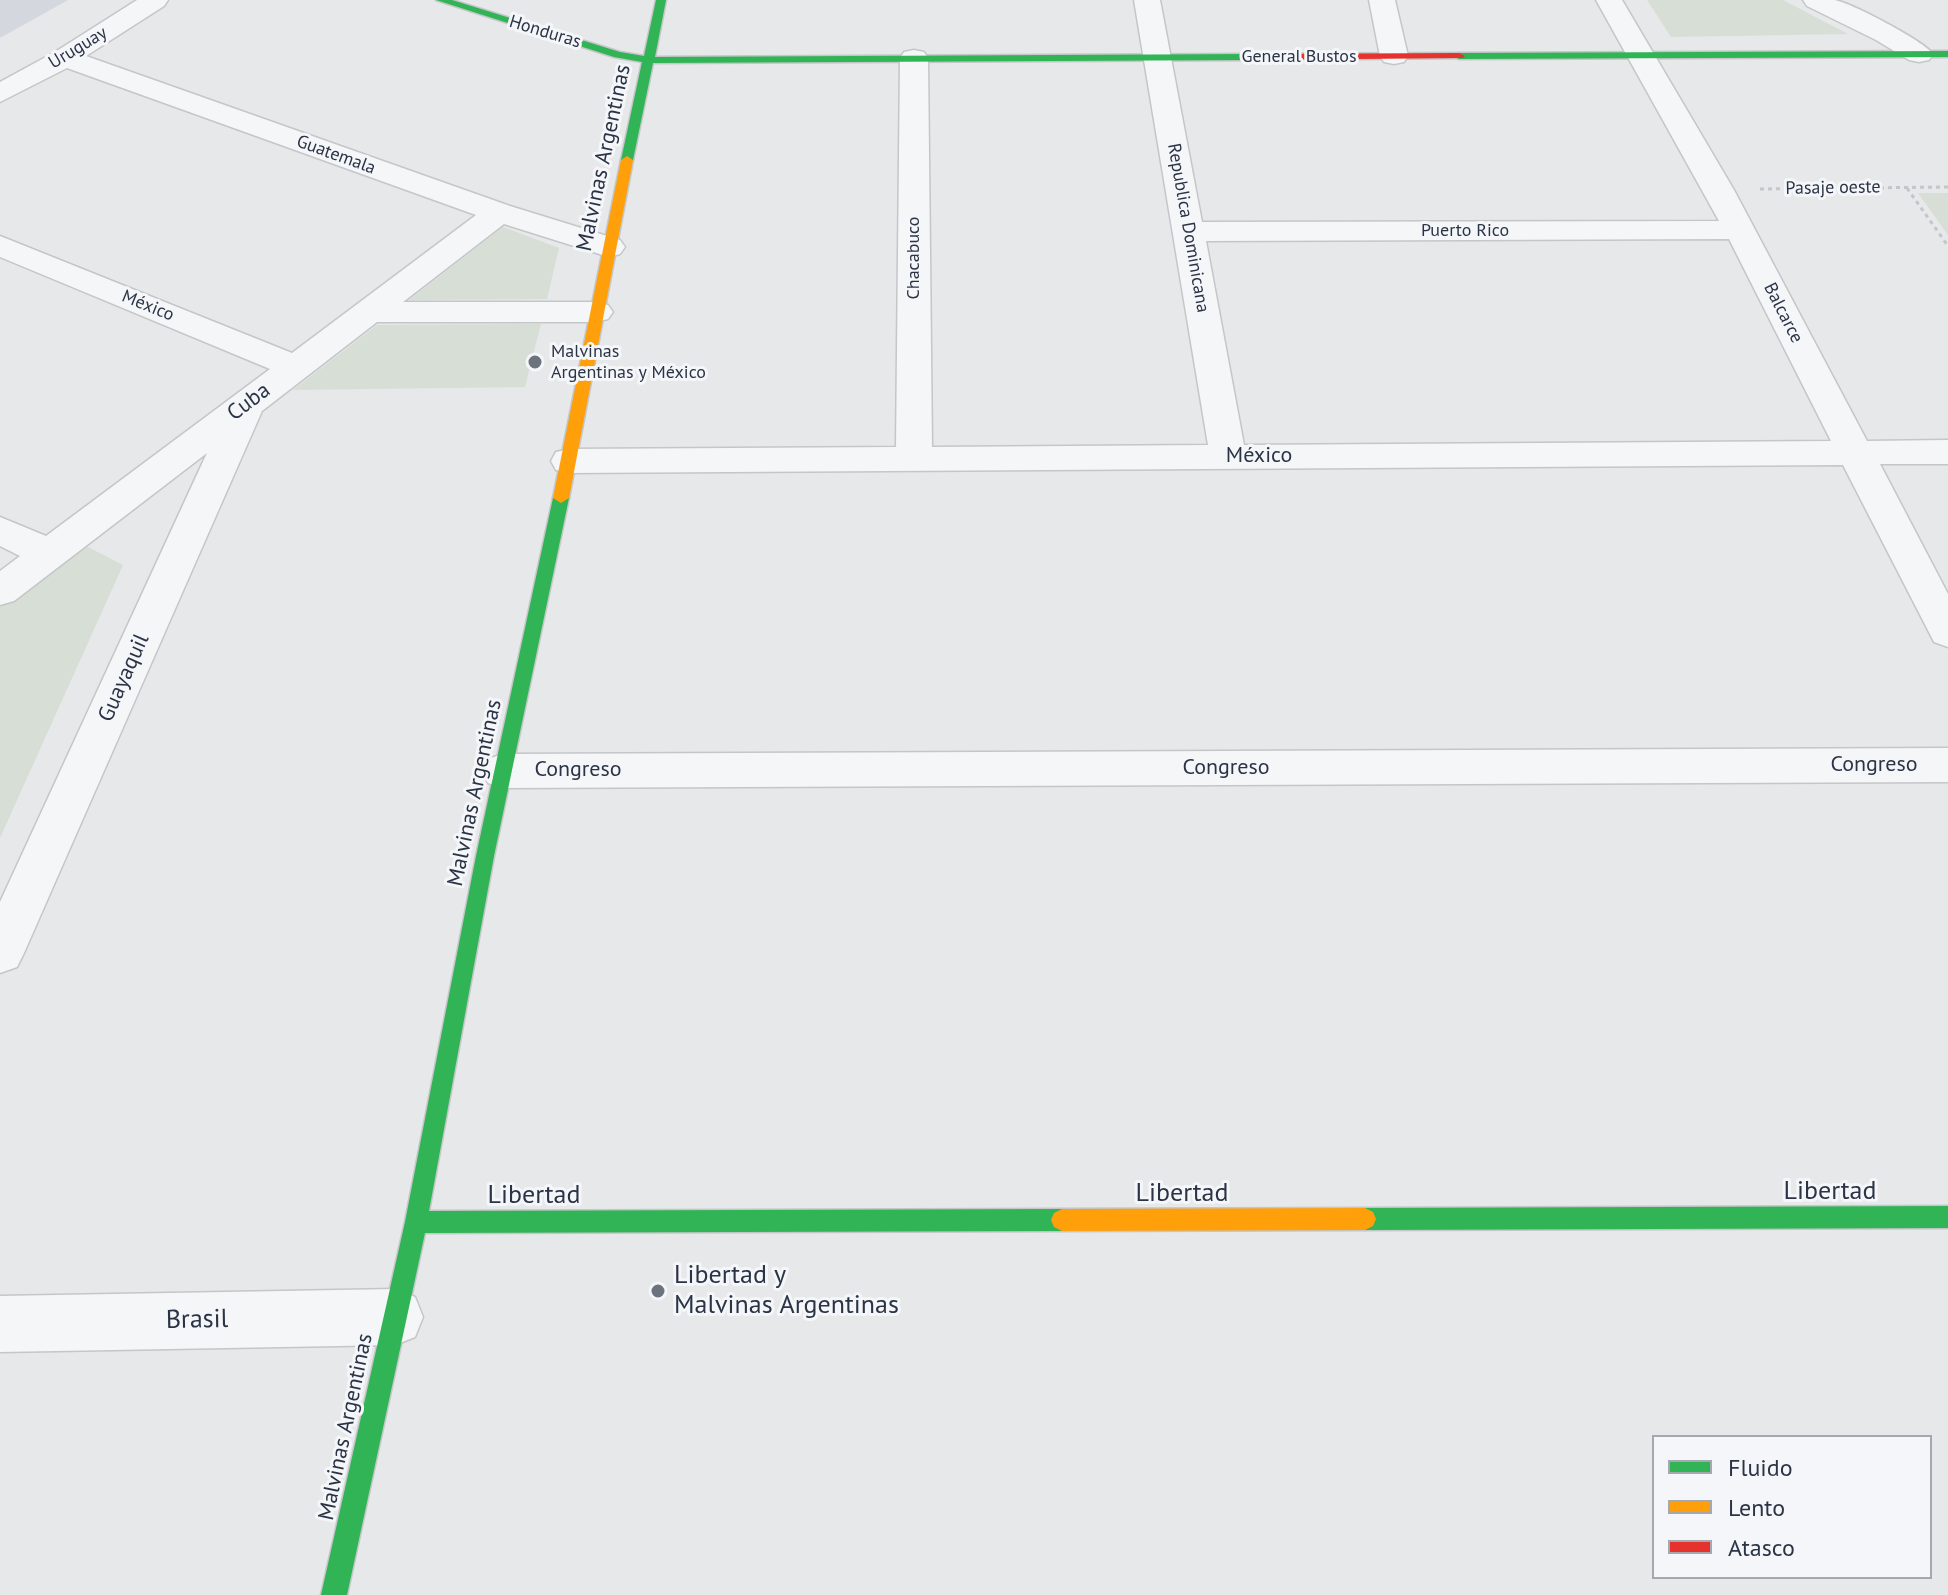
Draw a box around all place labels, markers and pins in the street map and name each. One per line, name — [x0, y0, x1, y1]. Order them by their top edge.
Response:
place label: Malvinas Argentinas y México — [551, 341, 706, 384]
marker: Malvinas Argentinas y México — [526, 353, 544, 371]
place label: Libertad y Malvinas Argentinas — [674, 1260, 899, 1322]
marker: Libertad y Malvinas Argentinas — [649, 1282, 667, 1300]

